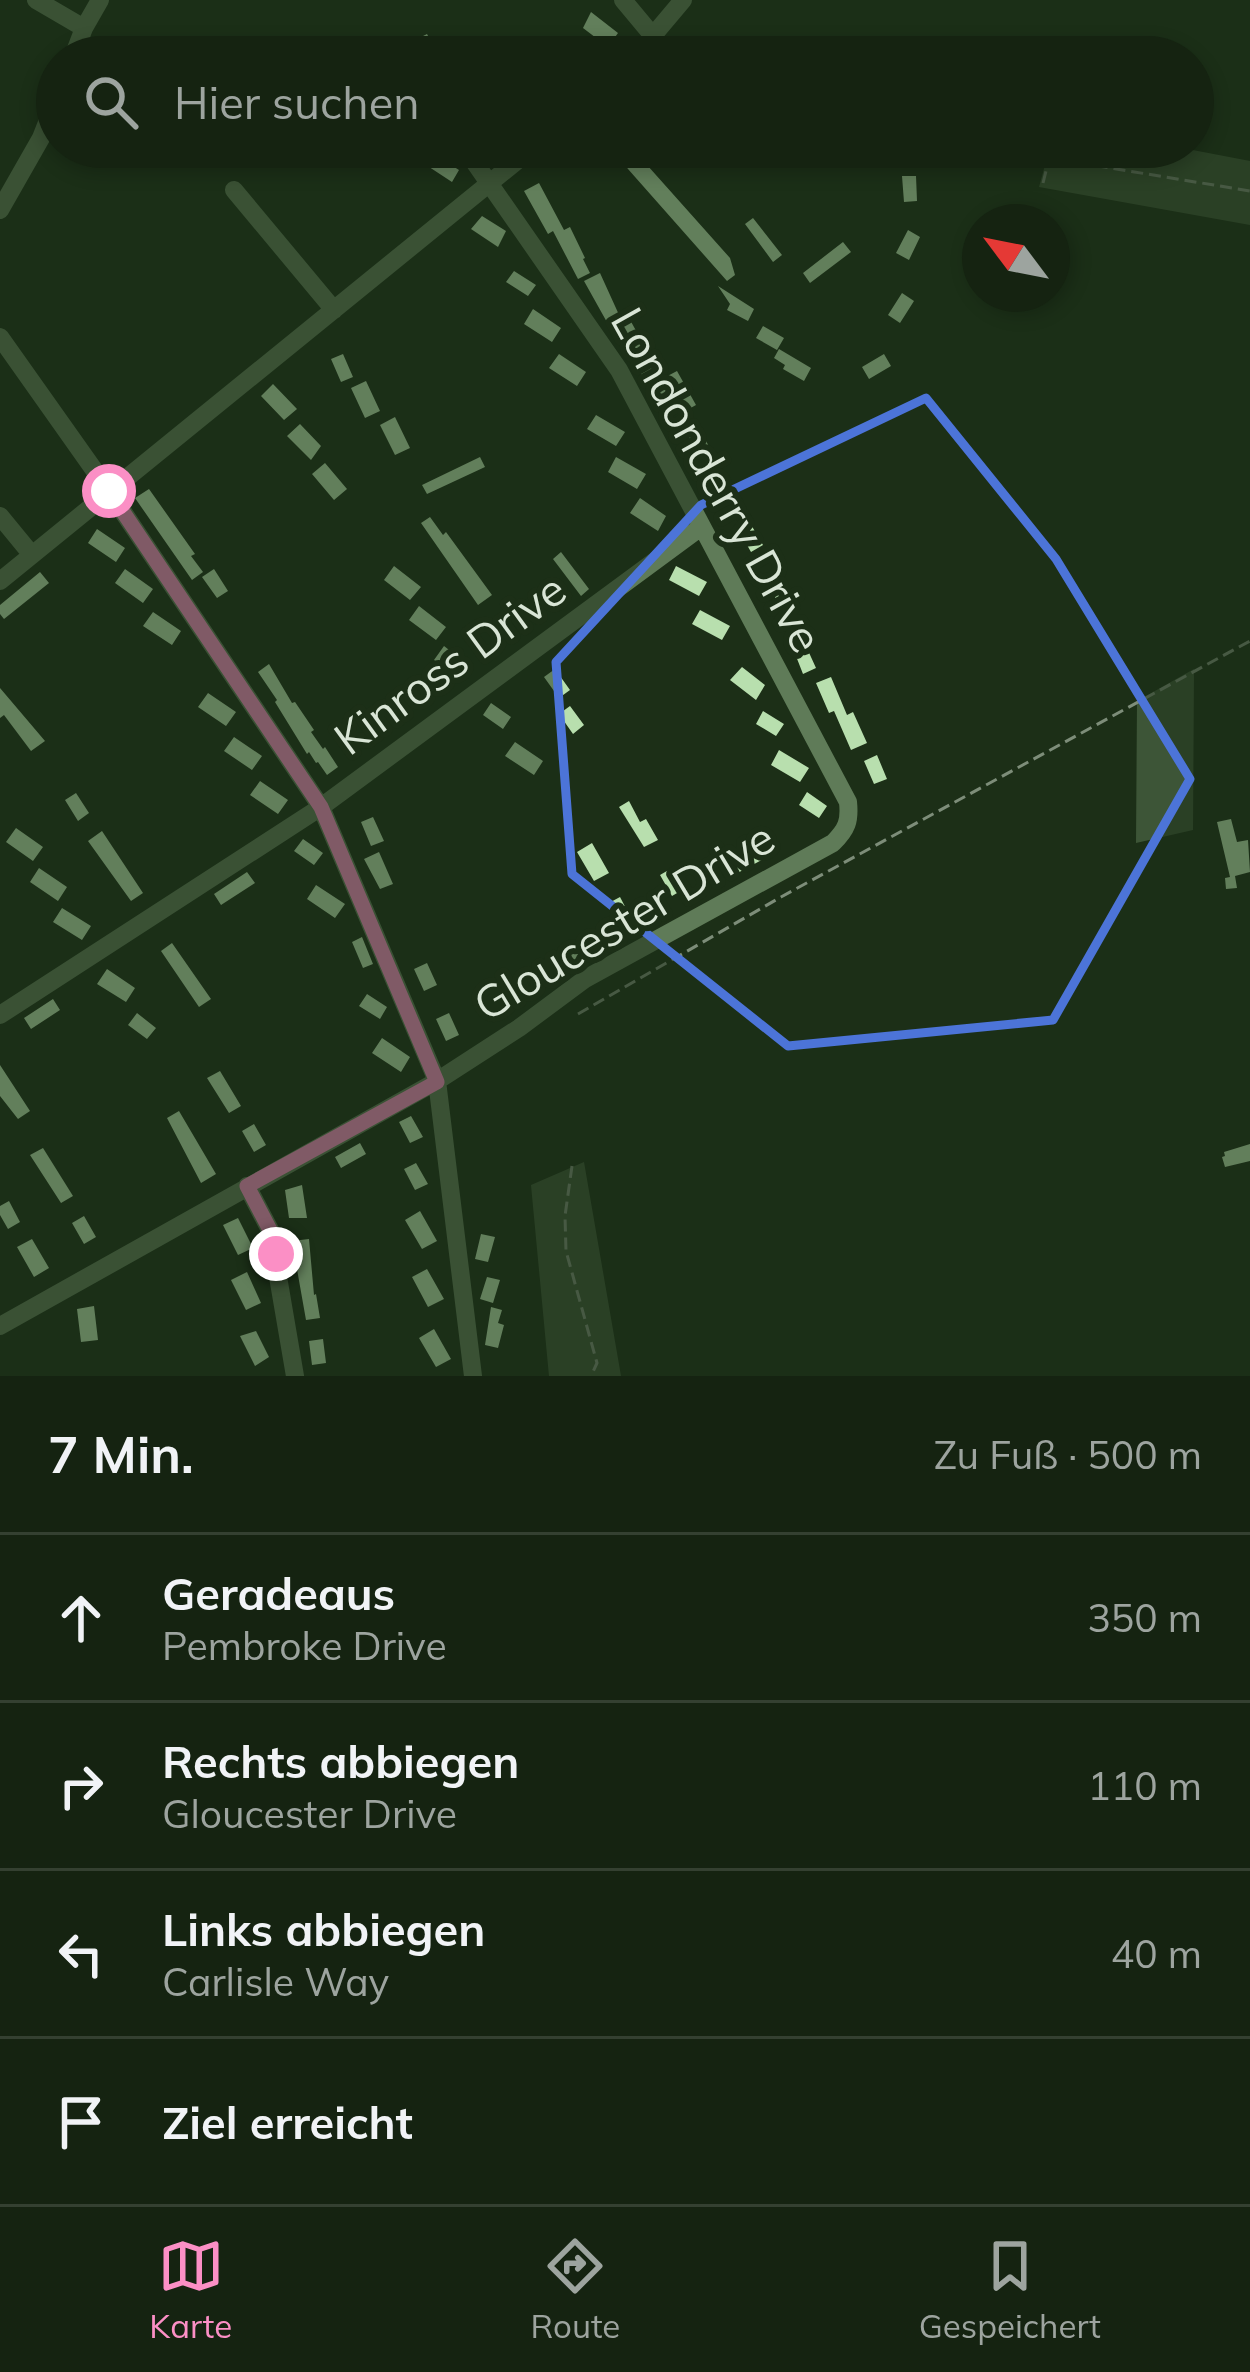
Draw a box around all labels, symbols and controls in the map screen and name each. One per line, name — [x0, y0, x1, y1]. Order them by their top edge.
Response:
search box — [36, 36, 1214, 168]
icon: search — [78, 69, 144, 135]
text: Hier suchen — [174, 74, 420, 130]
north arrow — [962, 204, 1070, 312]
street label: Londonderry Drive — [600, 297, 836, 662]
route start — [82, 464, 136, 518]
street label: Kinross Drive — [323, 560, 576, 766]
street label: Gloucester Drive — [463, 808, 784, 1032]
route end — [249, 1227, 303, 1281]
text: 7 Min. — [48, 1422, 194, 1486]
text: Zu Fuß · 500 m — [934, 1430, 1202, 1479]
text: Geradeaus — [162, 1565, 395, 1621]
icon: ahead — [48, 1585, 114, 1651]
text: 350 m — [1087, 1593, 1202, 1642]
text: Pembroke Drive — [162, 1621, 447, 1670]
text: Rechts abbiegen — [162, 1733, 519, 1789]
icon: right — [48, 1753, 114, 1819]
text: 110 m — [1087, 1761, 1202, 1810]
text: Gloucester Drive — [162, 1789, 457, 1838]
text: Links abbiegen — [162, 1901, 485, 1957]
icon: left — [48, 1921, 114, 1987]
text: 40 m — [1111, 1929, 1202, 1978]
text: Carlisle Way — [162, 1957, 389, 2006]
icon: arrive — [48, 2089, 114, 2155]
text: Ziel erreicht — [162, 2094, 413, 2150]
tab: Karte — [149, 2233, 232, 2346]
tab: Route — [531, 2233, 620, 2346]
tab: Gespeichert — [919, 2233, 1101, 2346]

